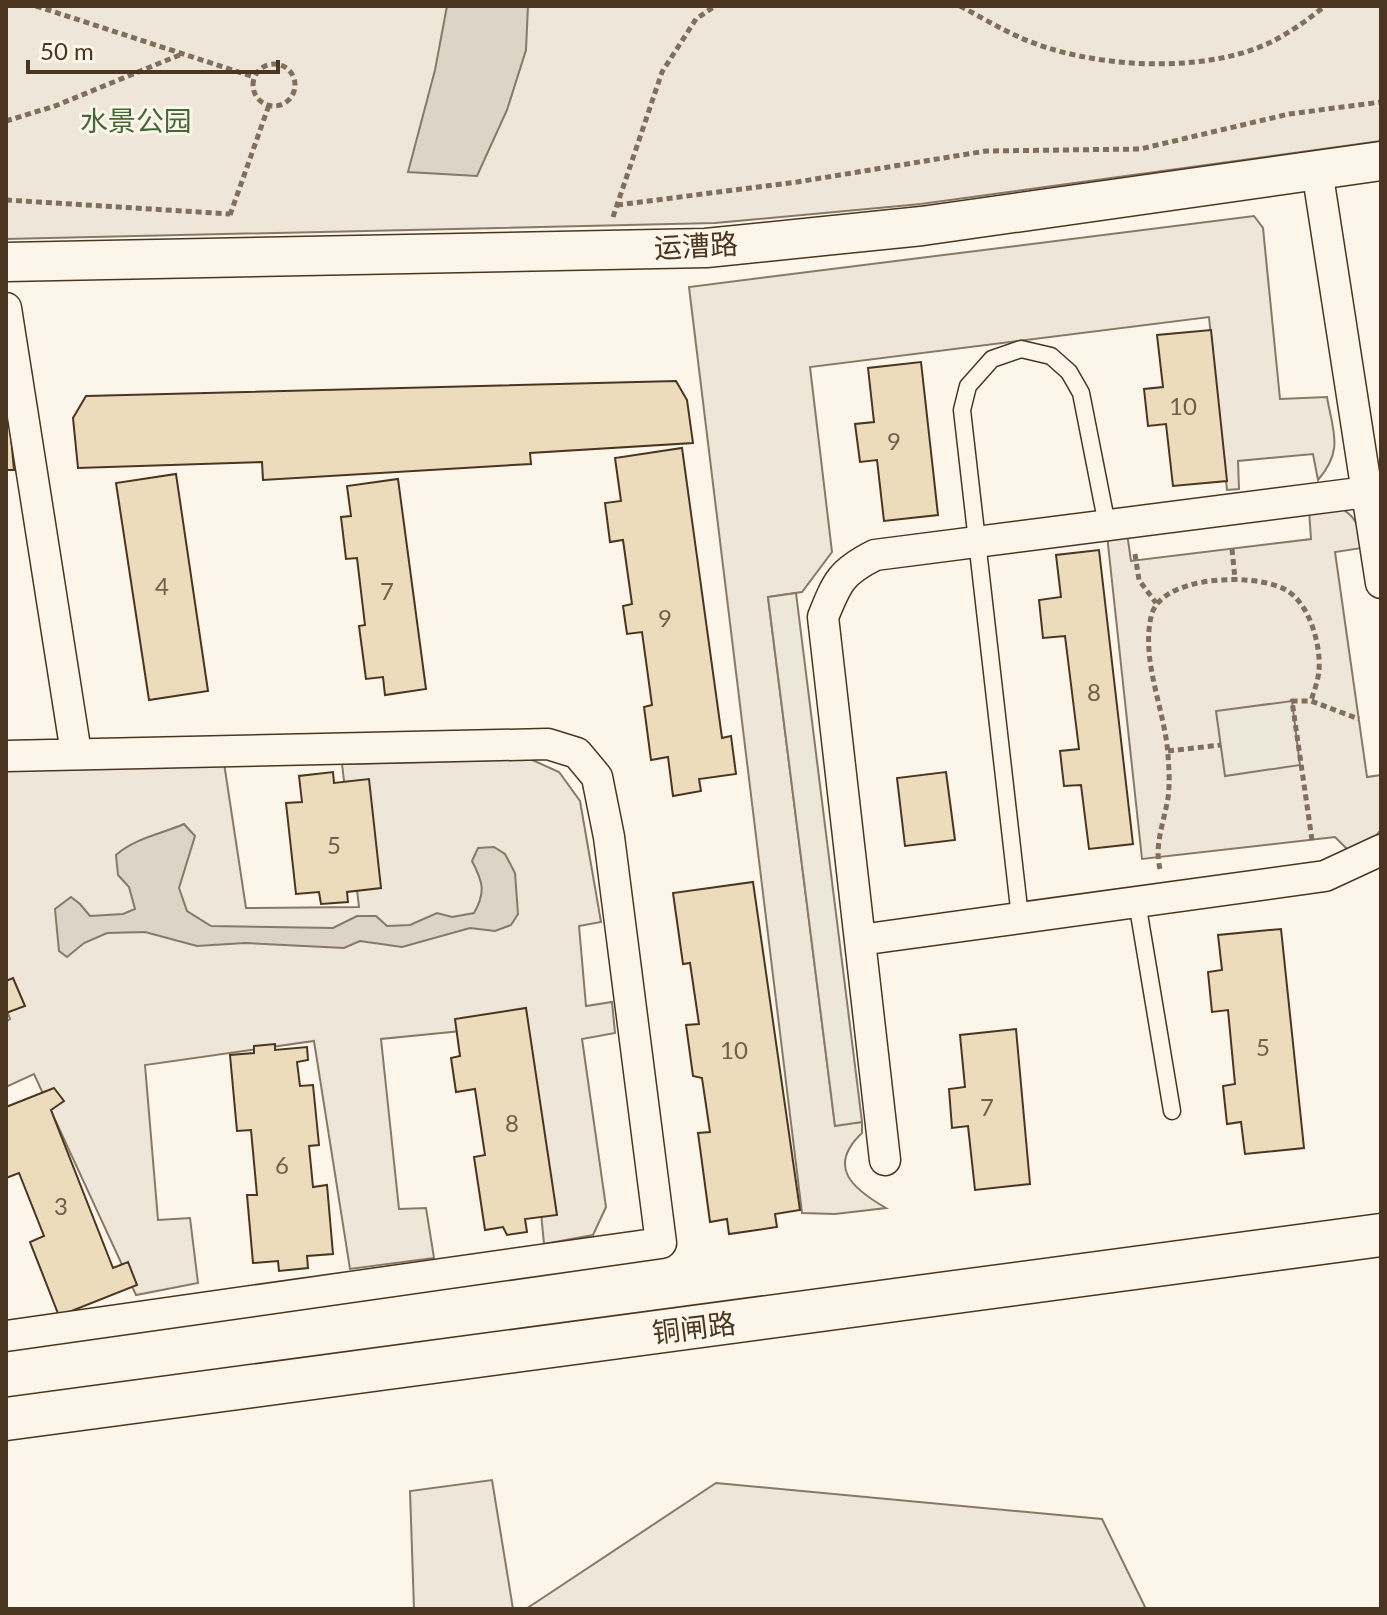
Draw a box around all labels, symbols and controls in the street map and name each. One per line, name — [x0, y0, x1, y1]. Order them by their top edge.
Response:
scale bar — [28, 24, 278, 74]
text: 50 m — [40, 36, 94, 65]
park label: 水景公园 — [80, 103, 192, 137]
street label: 运漕路 — [653, 226, 739, 264]
house number: 10 — [1169, 391, 1197, 420]
house number: 9 — [887, 426, 901, 455]
house number: 4 — [155, 571, 169, 600]
house number: 7 — [380, 576, 394, 605]
house number: 9 — [658, 603, 672, 632]
house number: 8 — [1087, 677, 1101, 706]
house number: 5 — [327, 830, 341, 859]
house number: 5 — [1256, 1032, 1270, 1061]
house number: 10 — [720, 1035, 748, 1064]
house number: 7 — [980, 1092, 994, 1121]
house number: 8 — [505, 1108, 519, 1137]
house number: 6 — [275, 1150, 289, 1179]
house number: 3 — [54, 1191, 68, 1220]
street label: 铜闸路 — [650, 1305, 738, 1349]

